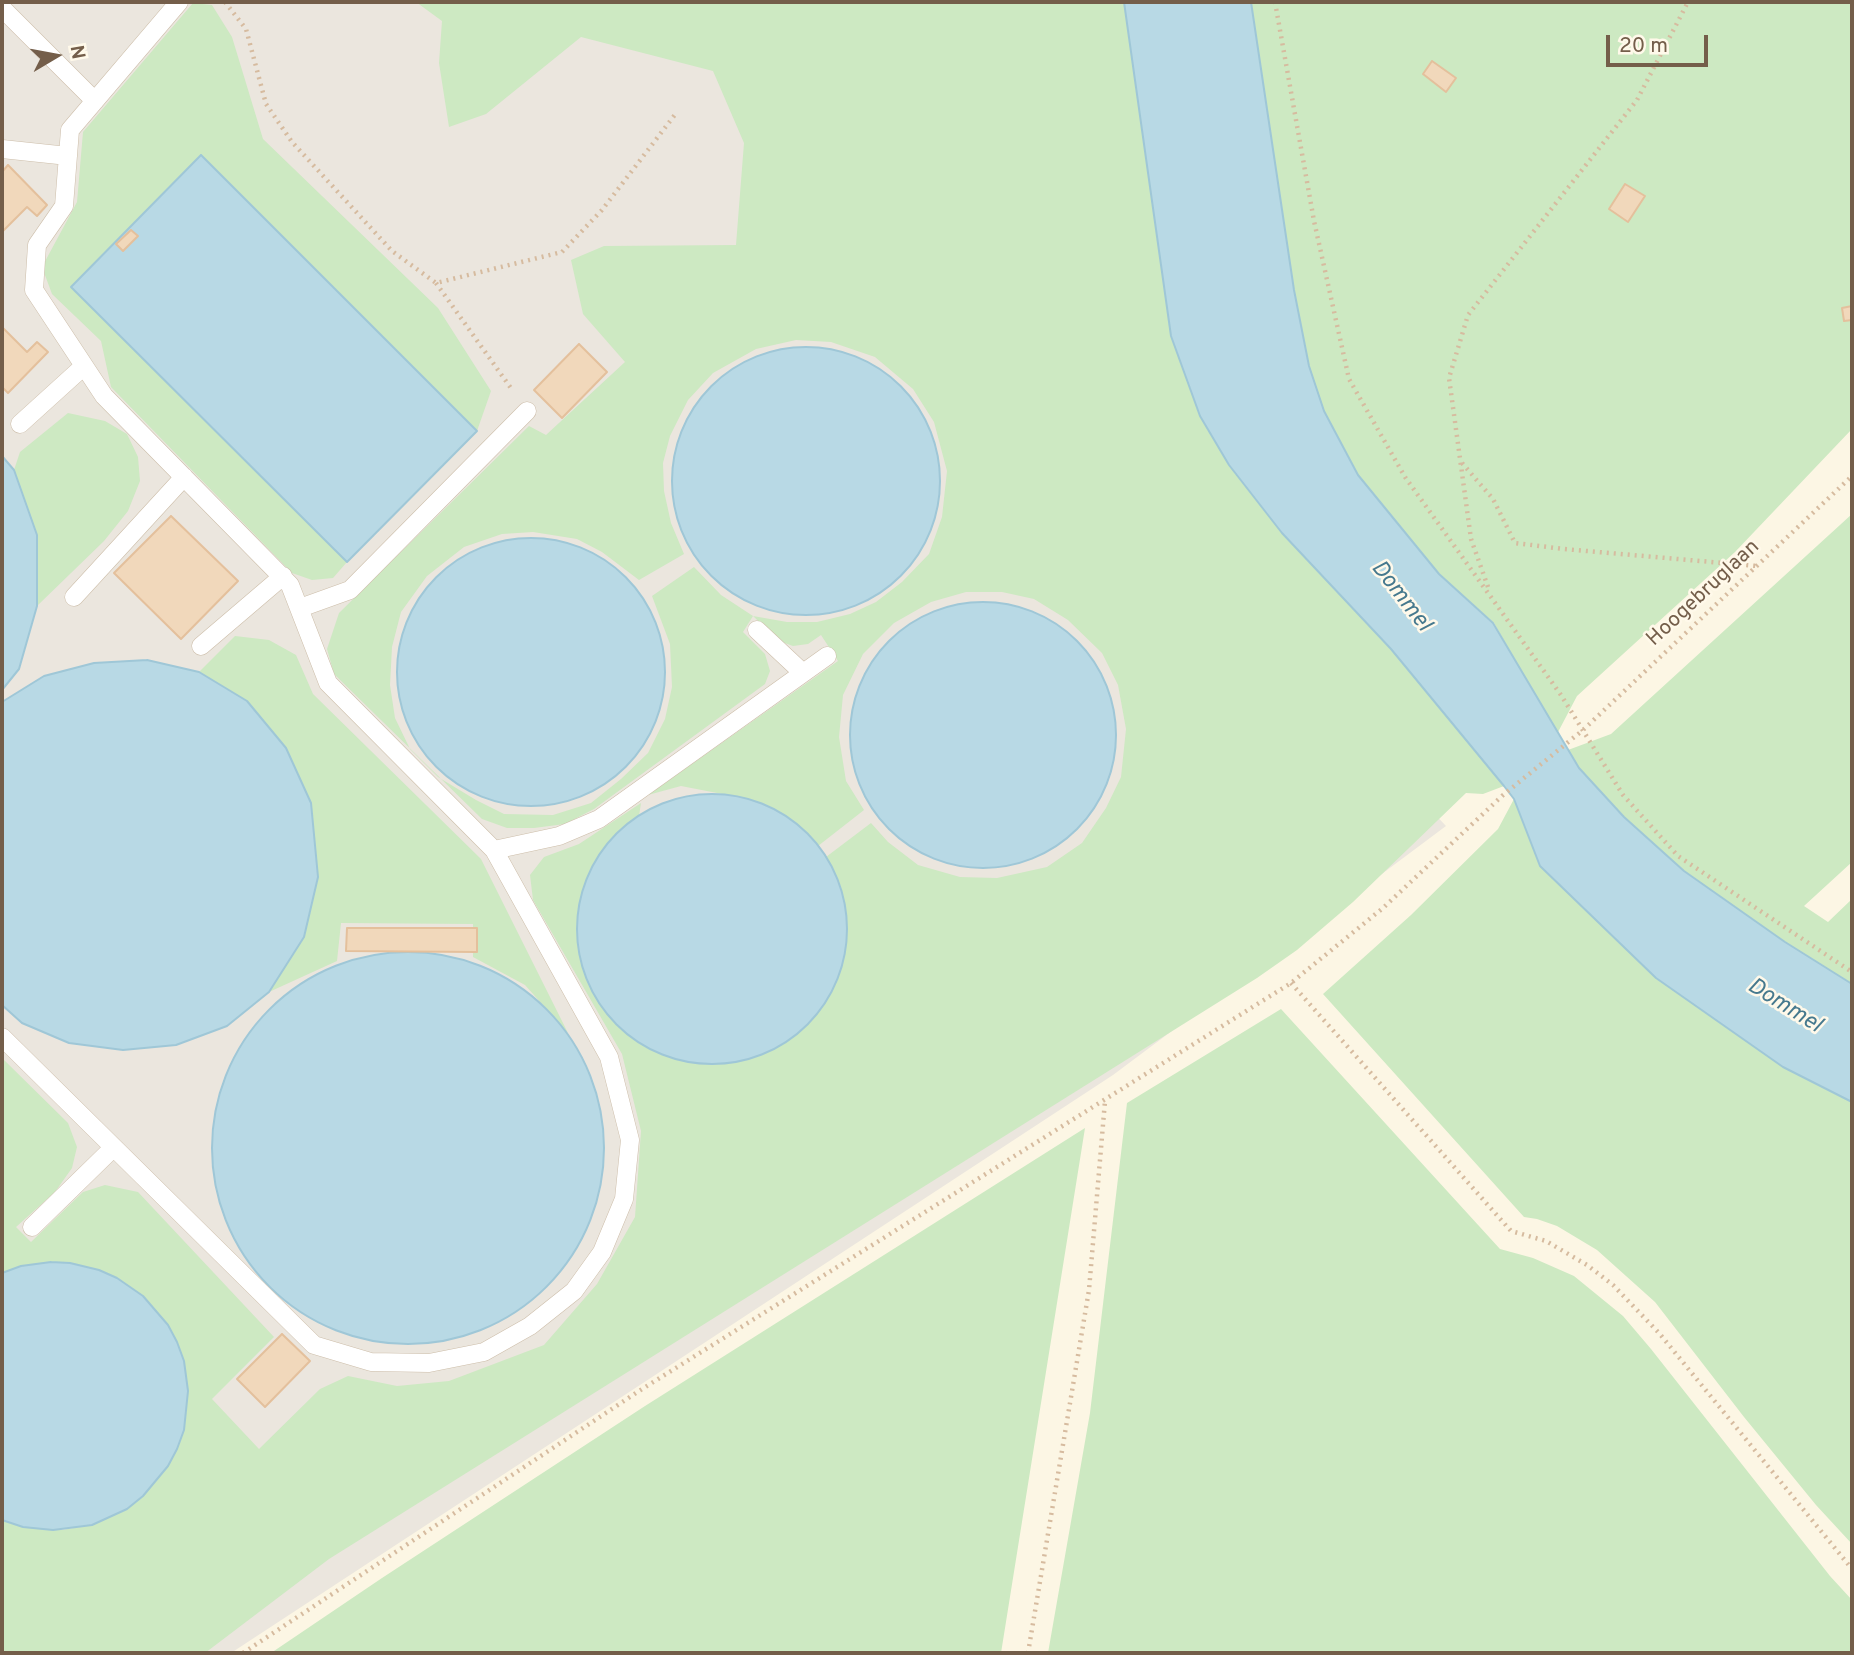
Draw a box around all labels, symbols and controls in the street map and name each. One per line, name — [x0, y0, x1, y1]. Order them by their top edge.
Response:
north arrow — [21, 21, 91, 91]
scale bar — [1609, 21, 1710, 65]
text: 20 m — [1619, 33, 1668, 60]
text: N — [64, 44, 90, 61]
street label: Hoogebruglaan — [1642, 535, 1766, 653]
water label: Dommel — [1364, 556, 1436, 638]
water label: Dommel — [1742, 973, 1826, 1041]

